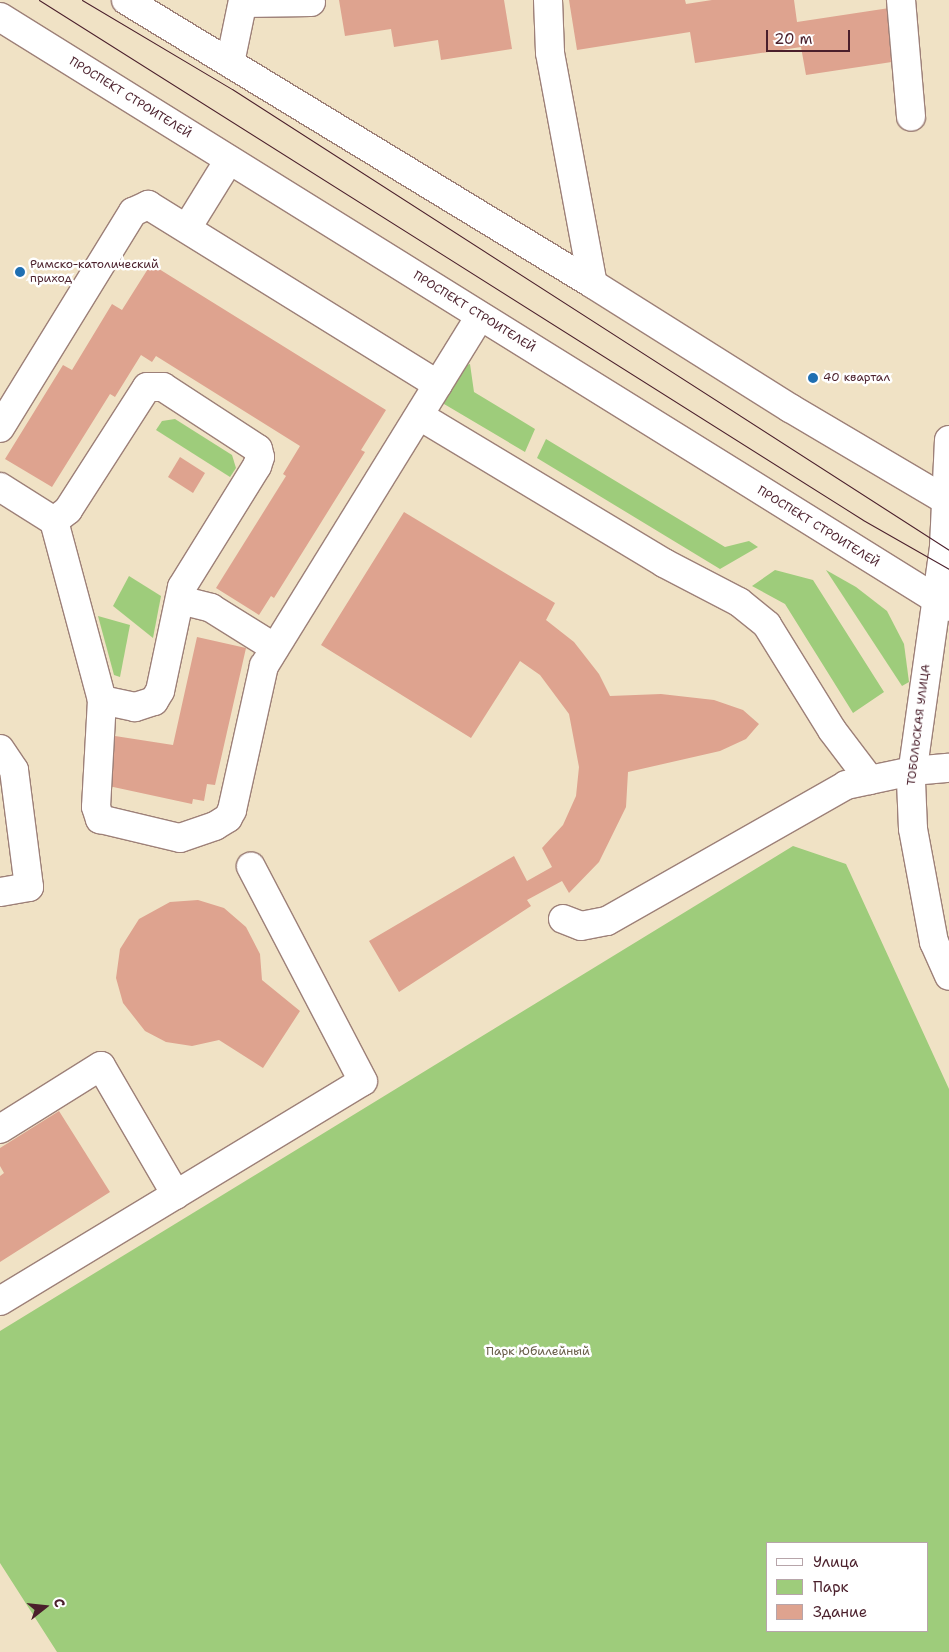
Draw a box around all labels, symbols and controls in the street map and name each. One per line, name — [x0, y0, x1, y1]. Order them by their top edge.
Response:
scale bar — [769, 20, 853, 52]
text: 20 m — [774, 29, 813, 49]
street label: ПРОСПЕКТ СТРОИТЕЛЕЙ — [66, 54, 194, 142]
place label: Римско-католический приход — [30, 258, 159, 286]
marker: Римско-католический приход — [14, 266, 26, 278]
street label: ПРОСПЕКТ СТРОИТЕЛЕЙ — [410, 268, 538, 356]
place label: 40 квартал — [823, 371, 890, 385]
marker: 40 квартал — [807, 372, 819, 384]
street label: ПРОСПЕКТ СТРОИТЕЛЕЙ — [754, 483, 882, 571]
street label: ТОБОЛЬСКАЯ УЛИЦА — [904, 664, 934, 786]
park label: Парк Юбилейный — [486, 1345, 590, 1359]
legend — [766, 1542, 929, 1632]
text: Улица — [813, 1552, 858, 1572]
text: Парк — [813, 1577, 849, 1597]
north arrow — [20, 1582, 70, 1632]
text: С — [50, 1596, 69, 1609]
text: Здание — [813, 1602, 867, 1622]

